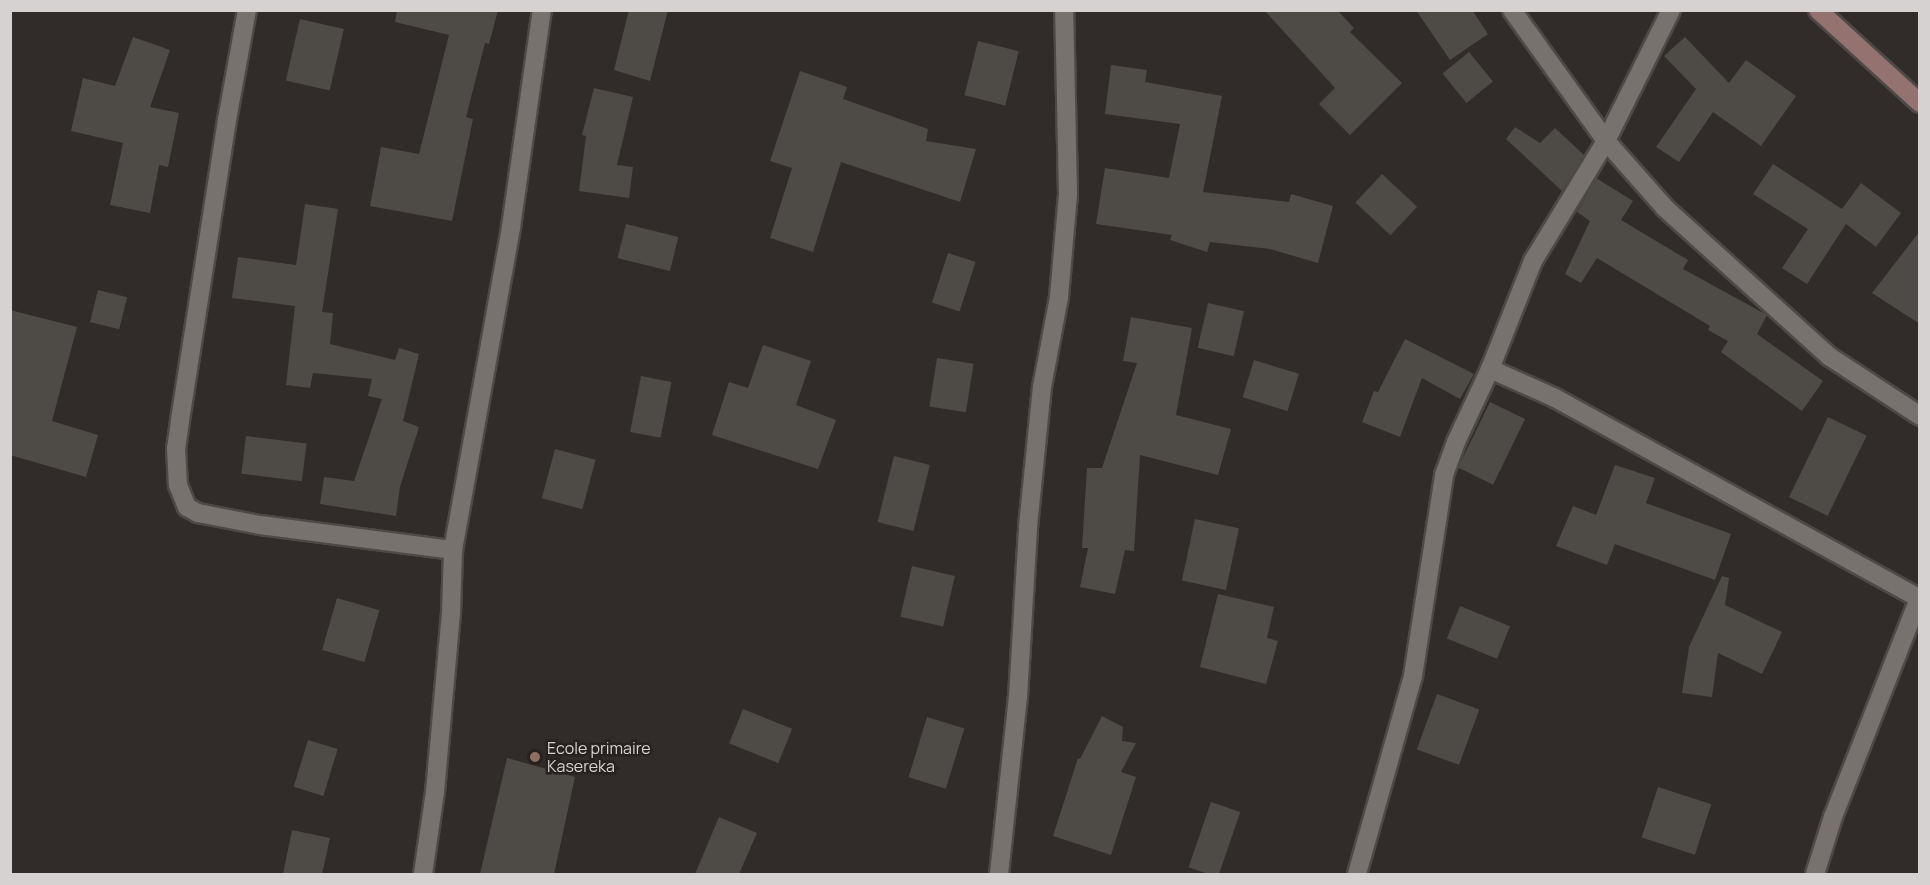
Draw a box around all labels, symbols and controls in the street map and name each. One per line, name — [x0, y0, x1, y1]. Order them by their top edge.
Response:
place label: Ecole primaire Kasereka — [547, 738, 651, 776]
marker: Ecole primaire Kasereka — [528, 750, 542, 764]

